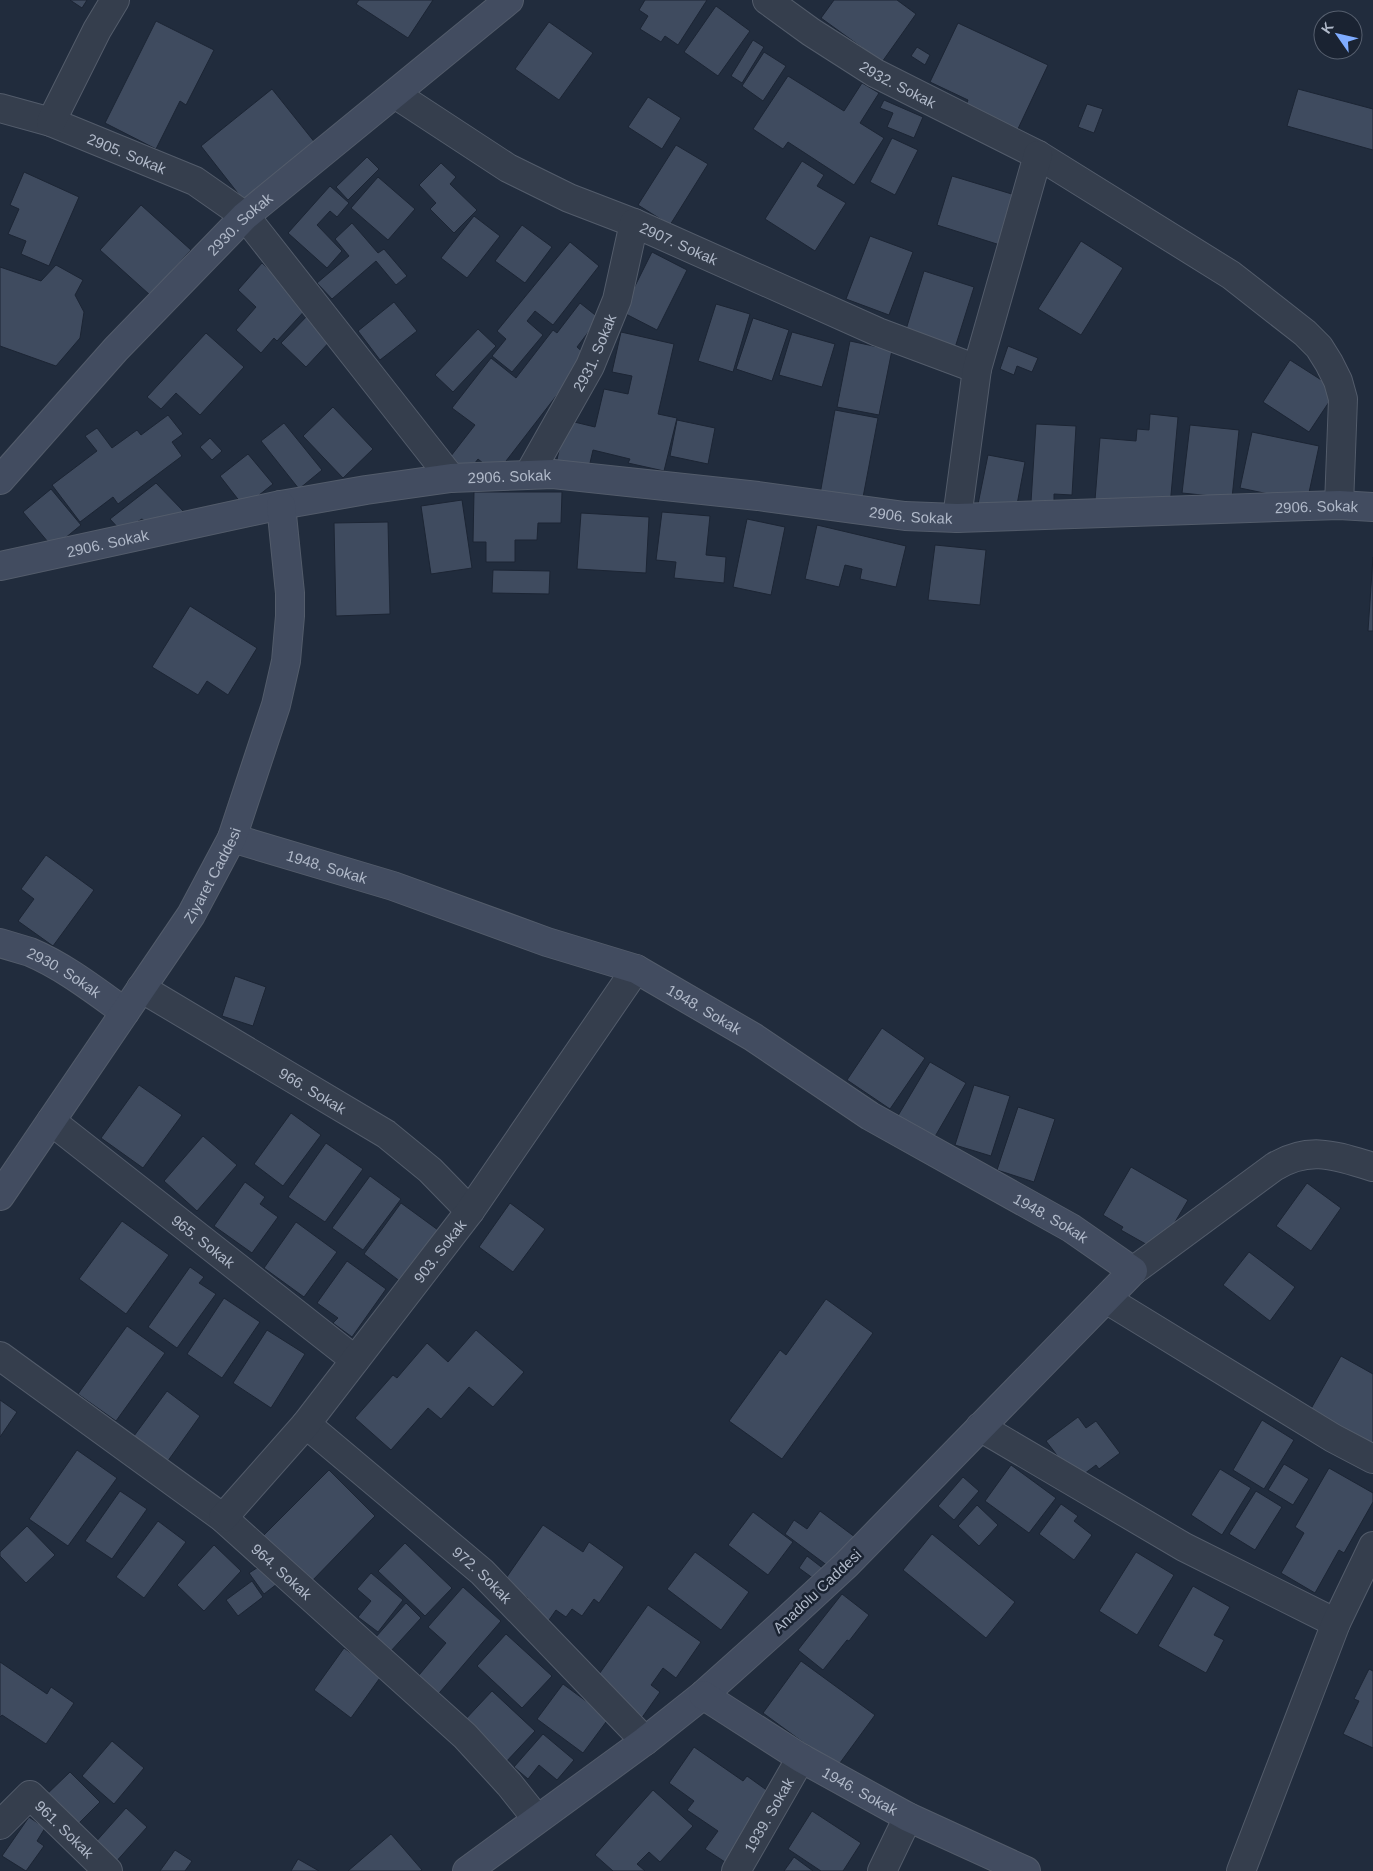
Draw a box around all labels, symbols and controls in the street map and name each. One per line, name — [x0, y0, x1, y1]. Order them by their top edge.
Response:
north arrow — [1313, 10, 1363, 60]
text: K — [1318, 19, 1337, 36]
street label: 2932. Sokak — [857, 57, 939, 111]
street label: 2905. Sokak — [85, 129, 169, 177]
street label: 2930. Sokak — [203, 189, 276, 259]
street label: 2907. Sokak — [637, 218, 721, 268]
street label: 2931. Sokak — [569, 311, 619, 394]
street label: 2906. Sokak — [467, 466, 552, 486]
street label: 2906. Sokak — [1274, 496, 1359, 516]
street label: 2906. Sokak — [868, 503, 953, 526]
street label: 2906. Sokak — [65, 525, 151, 560]
street label: Ziyaret Caddesi — [180, 825, 243, 926]
street label: 1948. Sokak — [284, 846, 370, 886]
street label: 2930. Sokak — [25, 943, 105, 1001]
street label: 1948. Sokak — [664, 980, 745, 1037]
street label: 966. Sokak — [276, 1064, 350, 1117]
street label: 1948. Sokak — [1011, 1189, 1092, 1246]
street label: 965. Sokak — [169, 1211, 239, 1271]
street label: 903. Sokak — [410, 1215, 469, 1286]
street label: 964. Sokak — [248, 1540, 316, 1603]
street label: 972. Sokak — [449, 1543, 516, 1607]
street label: Anadolu Caddesi — [769, 1546, 865, 1636]
street label: 1946. Sokak — [819, 1763, 901, 1818]
street label: 1939. Sokak — [740, 1774, 797, 1855]
street label: 961. Sokak — [32, 1797, 98, 1862]

